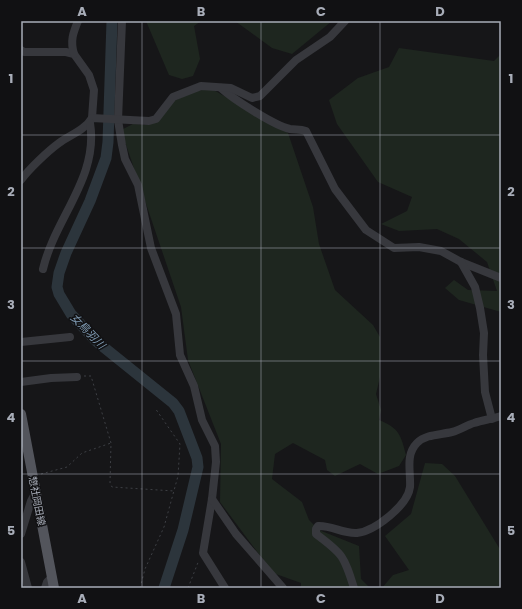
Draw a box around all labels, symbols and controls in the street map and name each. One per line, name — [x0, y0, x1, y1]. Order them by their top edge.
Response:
text: A — [77, 2, 87, 21]
text: B — [197, 2, 206, 21]
text: C — [316, 2, 326, 21]
text: D — [435, 2, 445, 21]
text: 1 — [9, 69, 13, 88]
text: 1 — [509, 69, 513, 88]
text: 2 — [7, 182, 15, 201]
text: 2 — [507, 182, 515, 201]
text: 3 — [7, 295, 15, 314]
text: 3 — [507, 295, 515, 314]
water label: 女鳥羽川 — [67, 310, 110, 353]
text: 4 — [7, 408, 16, 427]
text: 4 — [507, 408, 516, 427]
street label: 惣社岡田線 — [25, 475, 49, 527]
text: 5 — [7, 521, 15, 540]
text: 5 — [507, 521, 515, 540]
text: A — [77, 589, 87, 608]
text: B — [197, 589, 206, 608]
text: C — [316, 589, 326, 608]
text: D — [435, 589, 445, 608]

